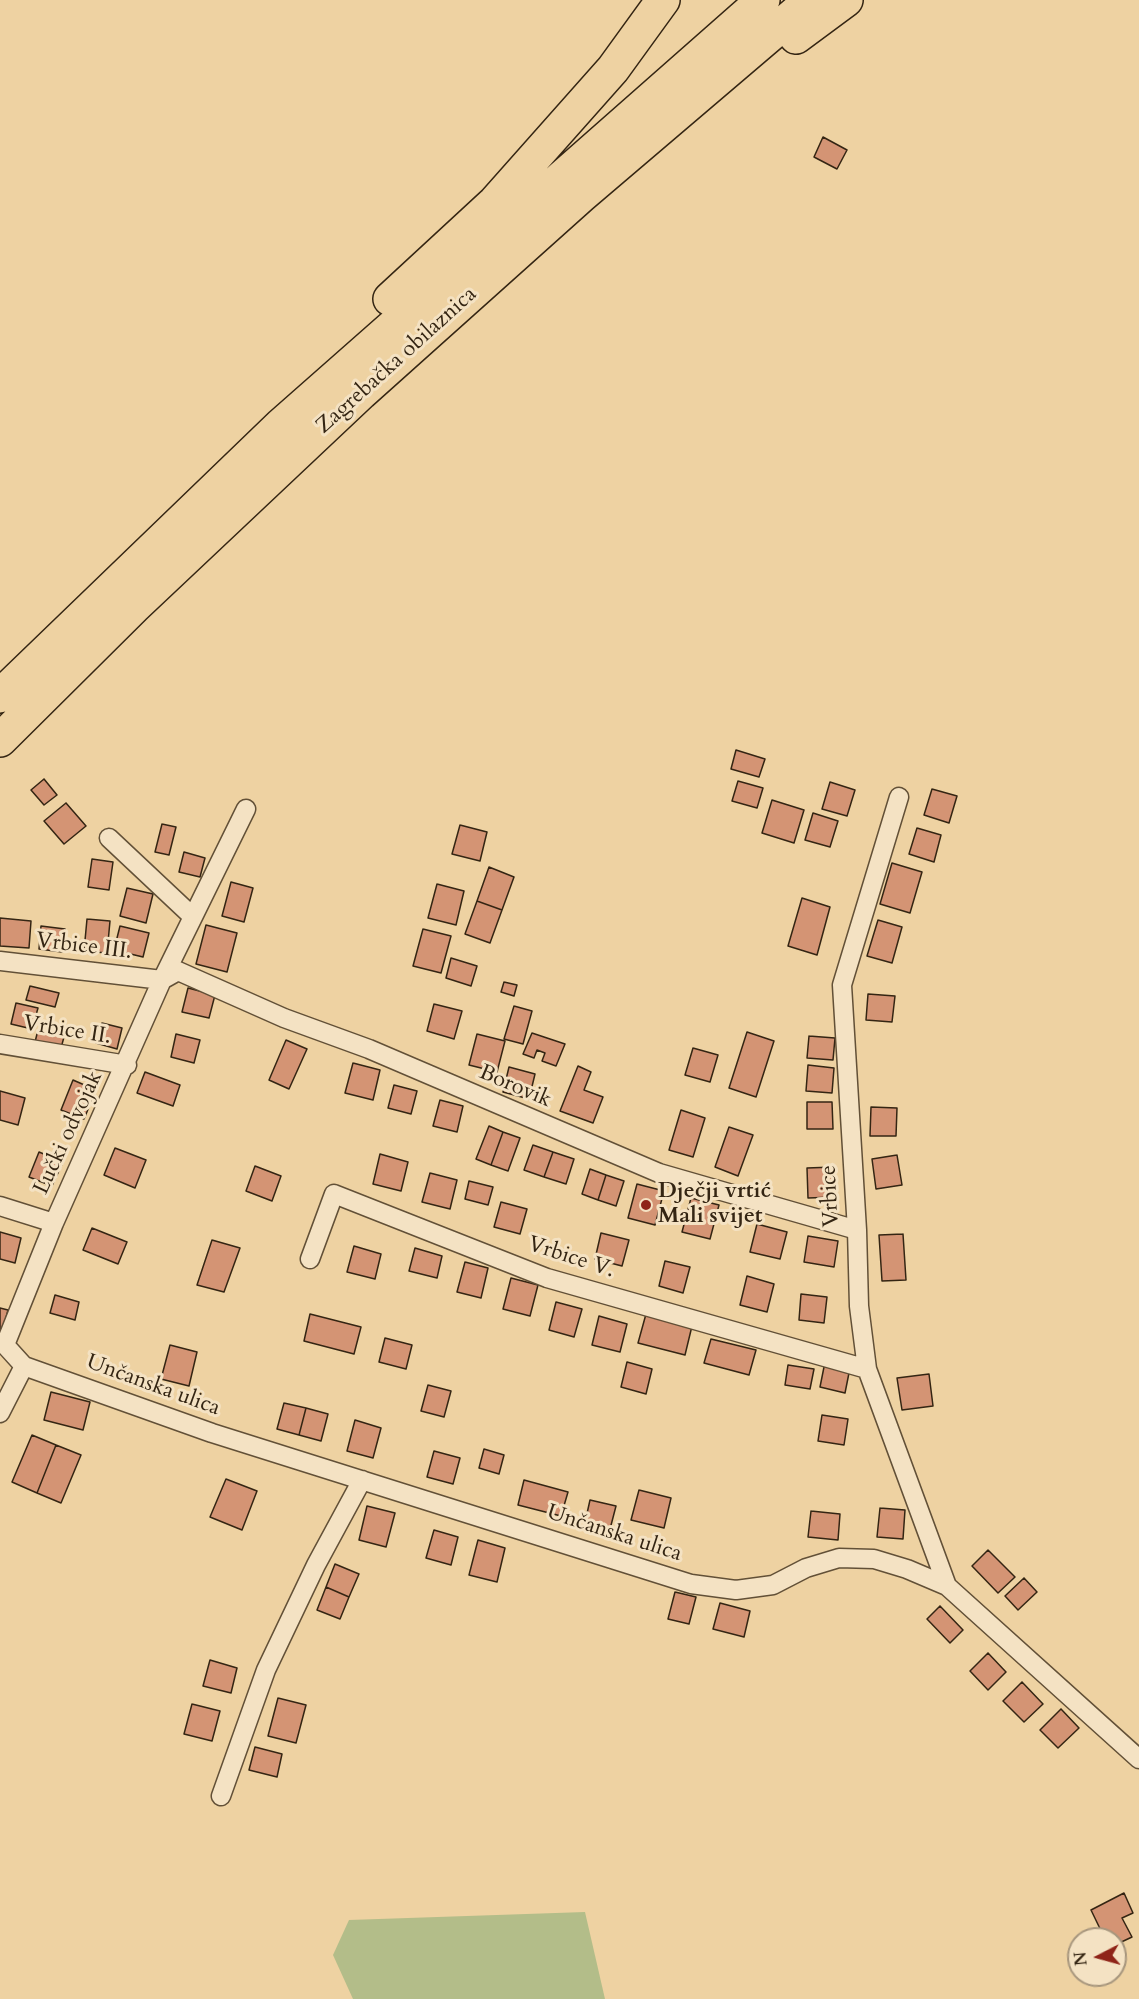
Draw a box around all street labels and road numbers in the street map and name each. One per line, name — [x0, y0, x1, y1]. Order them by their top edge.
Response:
street label: Zagrebačka obilaznica — [311, 282, 483, 440]
street label: Vrbice III. — [35, 928, 133, 966]
street label: Vrbice II. — [21, 1011, 113, 1051]
street label: Borovik — [475, 1060, 555, 1114]
street label: Lučki odvojak — [29, 1067, 109, 1199]
street label: Vrbice — [816, 1164, 846, 1228]
street label: Vrbice V. — [524, 1232, 618, 1284]
street label: Unčanska ulica — [82, 1350, 224, 1422]
street label: Unčanska ulica — [543, 1500, 685, 1568]

